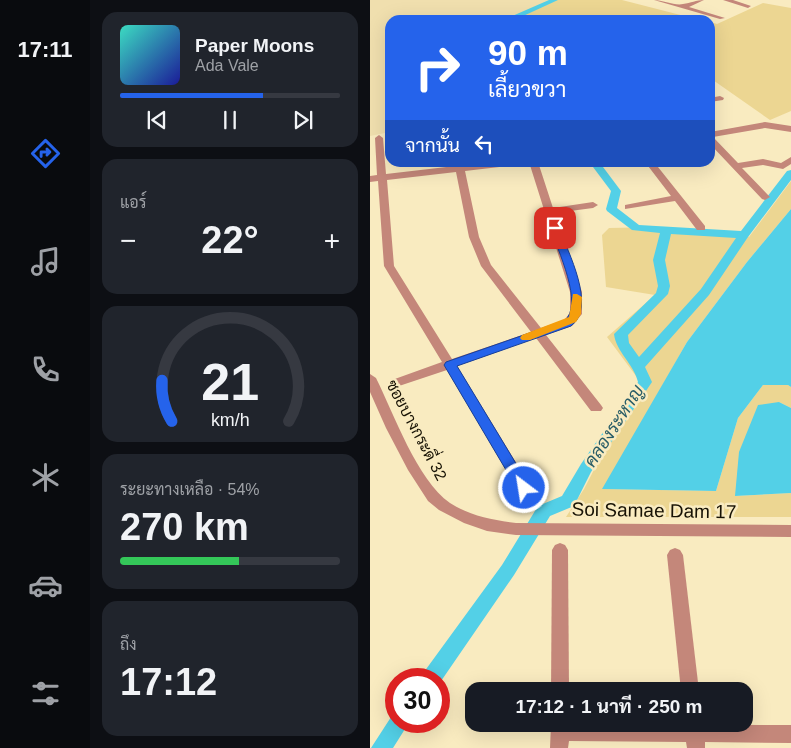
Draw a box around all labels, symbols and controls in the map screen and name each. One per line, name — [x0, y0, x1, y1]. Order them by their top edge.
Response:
text: 90 m — [488, 33, 568, 72]
text: Paper Moons — [195, 35, 314, 56]
icon: right — [405, 35, 470, 100]
text: 17:11 — [17, 37, 73, 62]
text: Ada Vale — [195, 57, 259, 74]
text: เลี้ยวขวา — [488, 77, 566, 102]
icon: previous — [143, 106, 171, 134]
icon: pause — [216, 106, 244, 134]
icon: next — [289, 106, 317, 134]
icon: left — [470, 130, 498, 158]
text: จากนั้น — [405, 135, 460, 156]
icon: directions — [28, 136, 63, 171]
text: แอร์ — [120, 194, 146, 211]
pin — [534, 207, 576, 249]
icon: arrive — [541, 214, 569, 242]
text: 22° — [201, 219, 259, 261]
text: − — [120, 225, 136, 256]
text: + — [324, 225, 340, 256]
icon: music — [28, 244, 63, 279]
icon: phone — [28, 352, 63, 387]
text: 21 — [201, 353, 259, 411]
street label: ซอยบางกระดี่ 32 — [383, 374, 455, 483]
water label: คลองระหาญ — [580, 381, 649, 471]
text: km/h — [211, 410, 249, 430]
icon: climate — [28, 460, 63, 495]
position arrow — [497, 461, 549, 513]
text: ระยะทางเหลือ · 54% — [120, 481, 260, 498]
street label: Soi Samae Dam 17 — [571, 499, 737, 522]
text: 270 km — [120, 506, 249, 548]
icon: car — [28, 568, 63, 603]
text: ถึง — [120, 636, 137, 653]
text: 17:12 — [120, 661, 217, 703]
speed limit sign: 30 — [385, 668, 450, 733]
icon: filters — [28, 676, 63, 711]
text: 17:12 · 1 นาที · 250 m — [515, 696, 703, 717]

